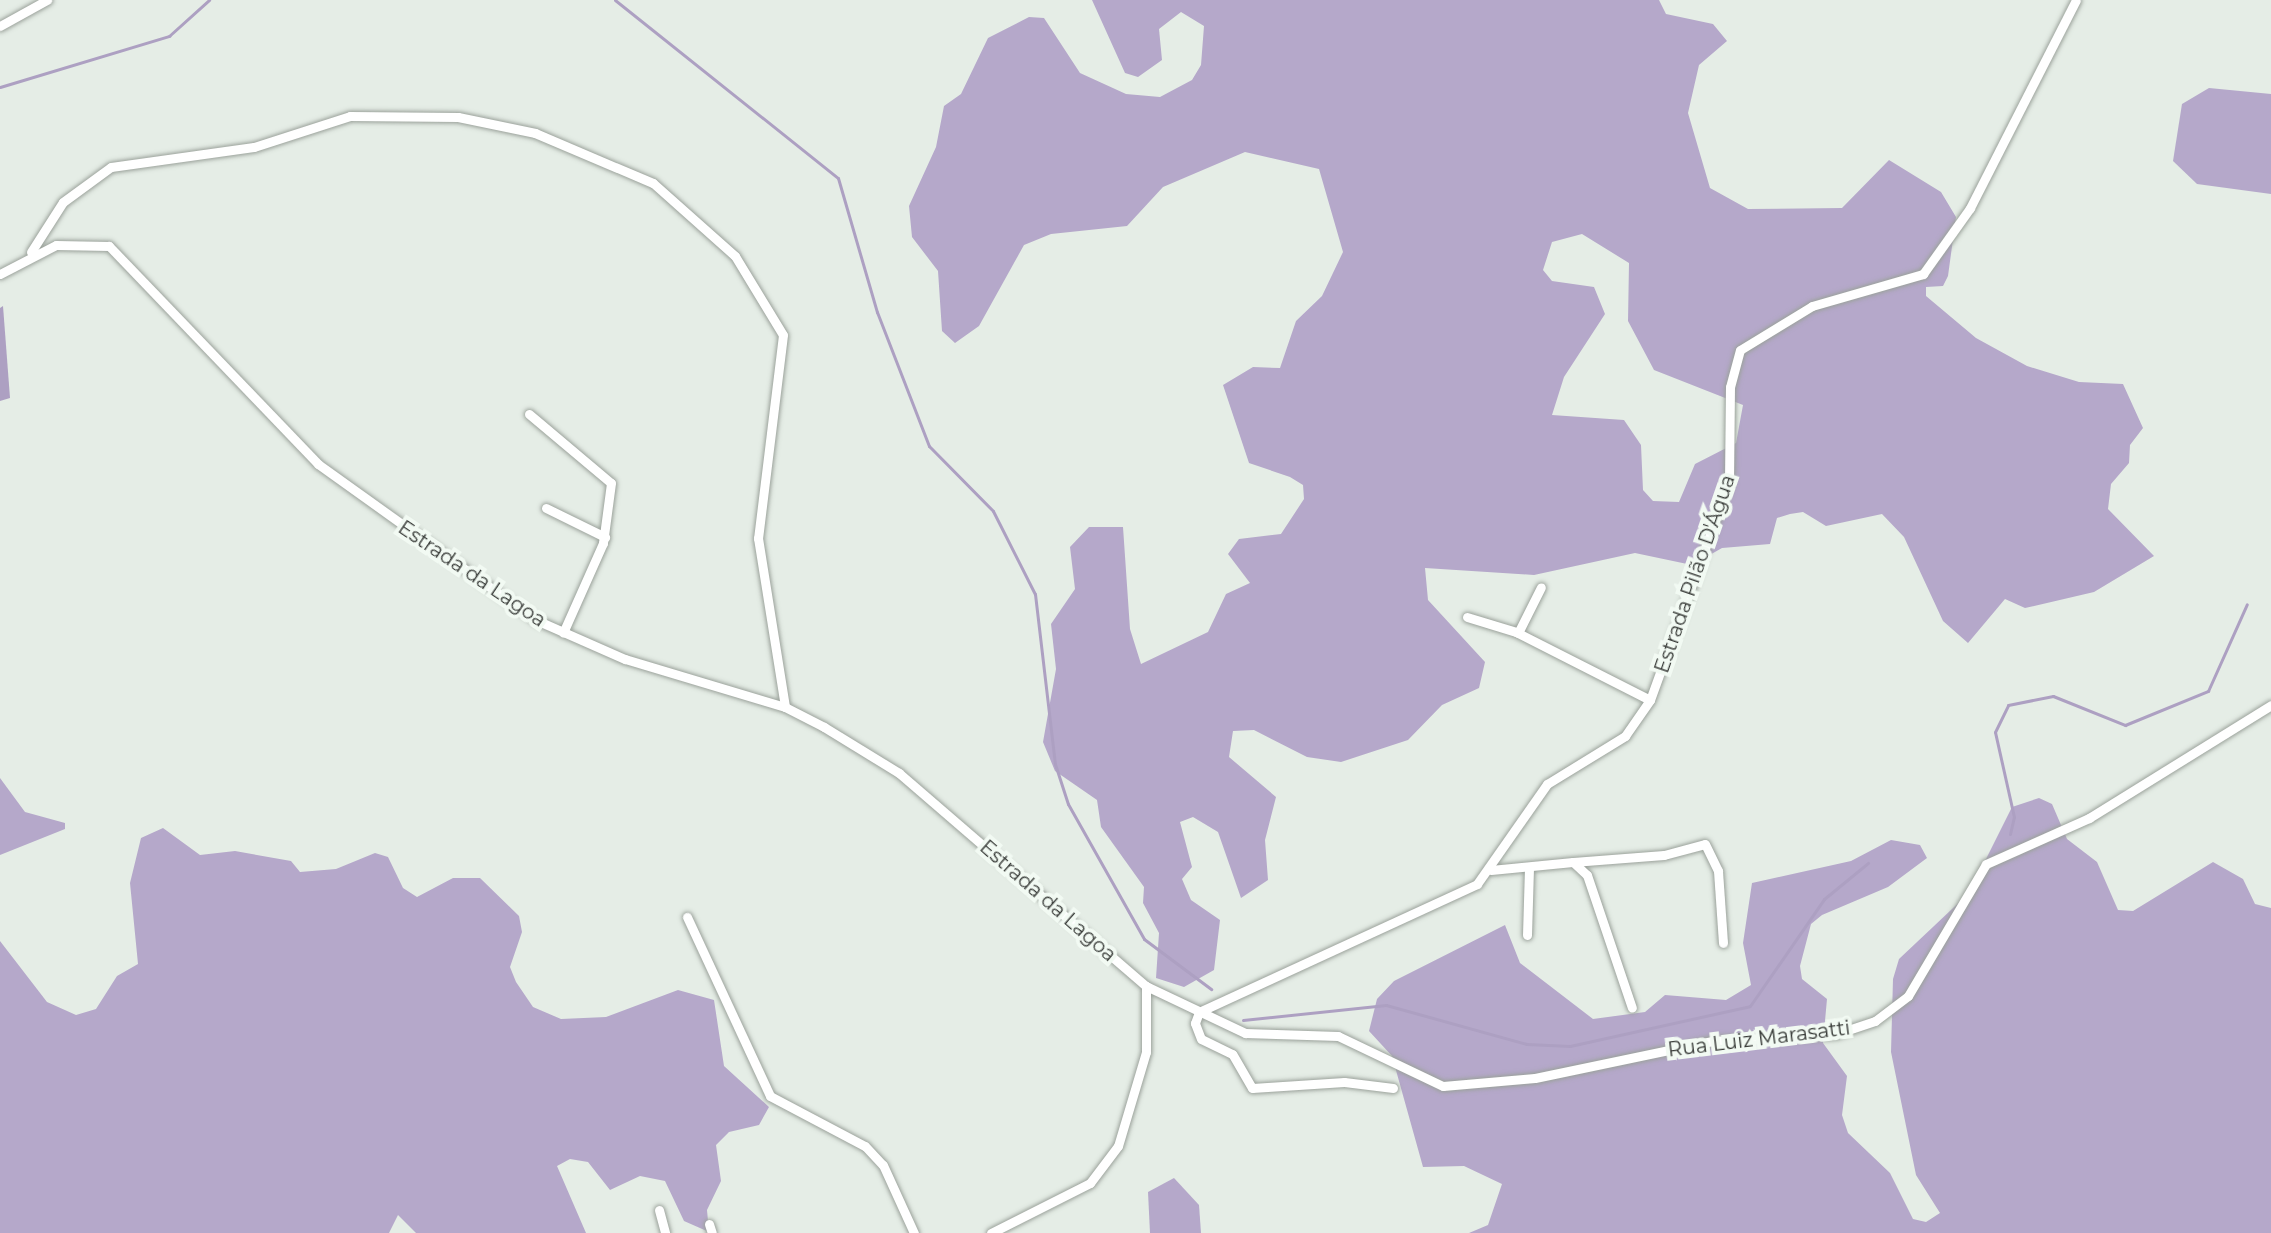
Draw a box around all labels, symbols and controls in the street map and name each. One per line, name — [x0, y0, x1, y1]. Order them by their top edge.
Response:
street label: Estrada Pilão D'Água — [1650, 472, 1740, 676]
street label: Estrada da Lagoa — [394, 516, 550, 632]
street label: Estrada da Lagoa — [975, 835, 1121, 967]
street label: Rua Luiz Marasatti — [1666, 1016, 1852, 1062]

